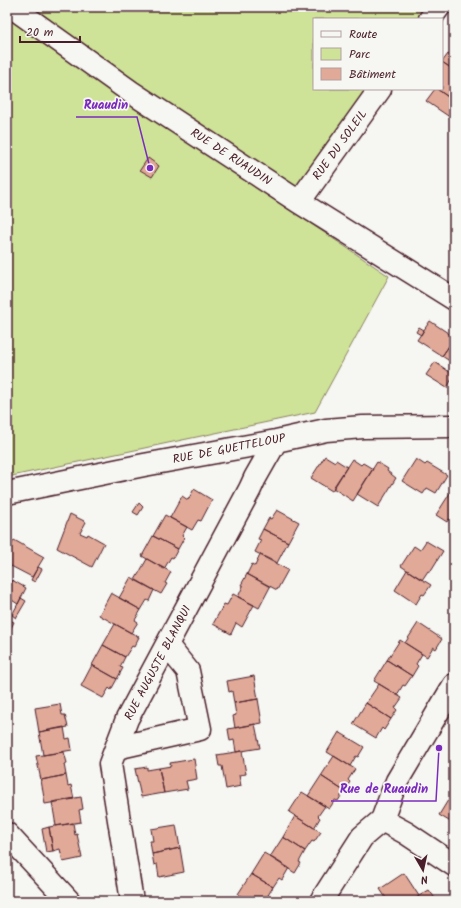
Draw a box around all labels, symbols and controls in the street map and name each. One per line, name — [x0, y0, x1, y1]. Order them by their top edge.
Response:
scale bar — [20, 18, 80, 44]
legend — [313, 18, 443, 90]
text: 20 m — [26, 23, 54, 42]
text: Route — [349, 25, 378, 44]
text: Parc — [349, 45, 370, 64]
text: Bâtiment — [349, 65, 396, 84]
callout: Ruaudin — [76, 92, 137, 117]
text: Ruaudin — [84, 95, 128, 116]
street label: RUE DU SOLEIL — [308, 106, 372, 184]
street label: RUE DE RUAUDIN — [186, 123, 276, 191]
street label: RUE DE GUETTELOUP — [171, 429, 288, 469]
street label: RUE AUGUSTE BLANQUI — [120, 602, 197, 724]
callout: Rue de Ruaudin — [331, 776, 436, 801]
text: Rue de Ruaudin — [340, 779, 428, 800]
north arrow — [403, 850, 443, 890]
text: N — [420, 869, 429, 888]

